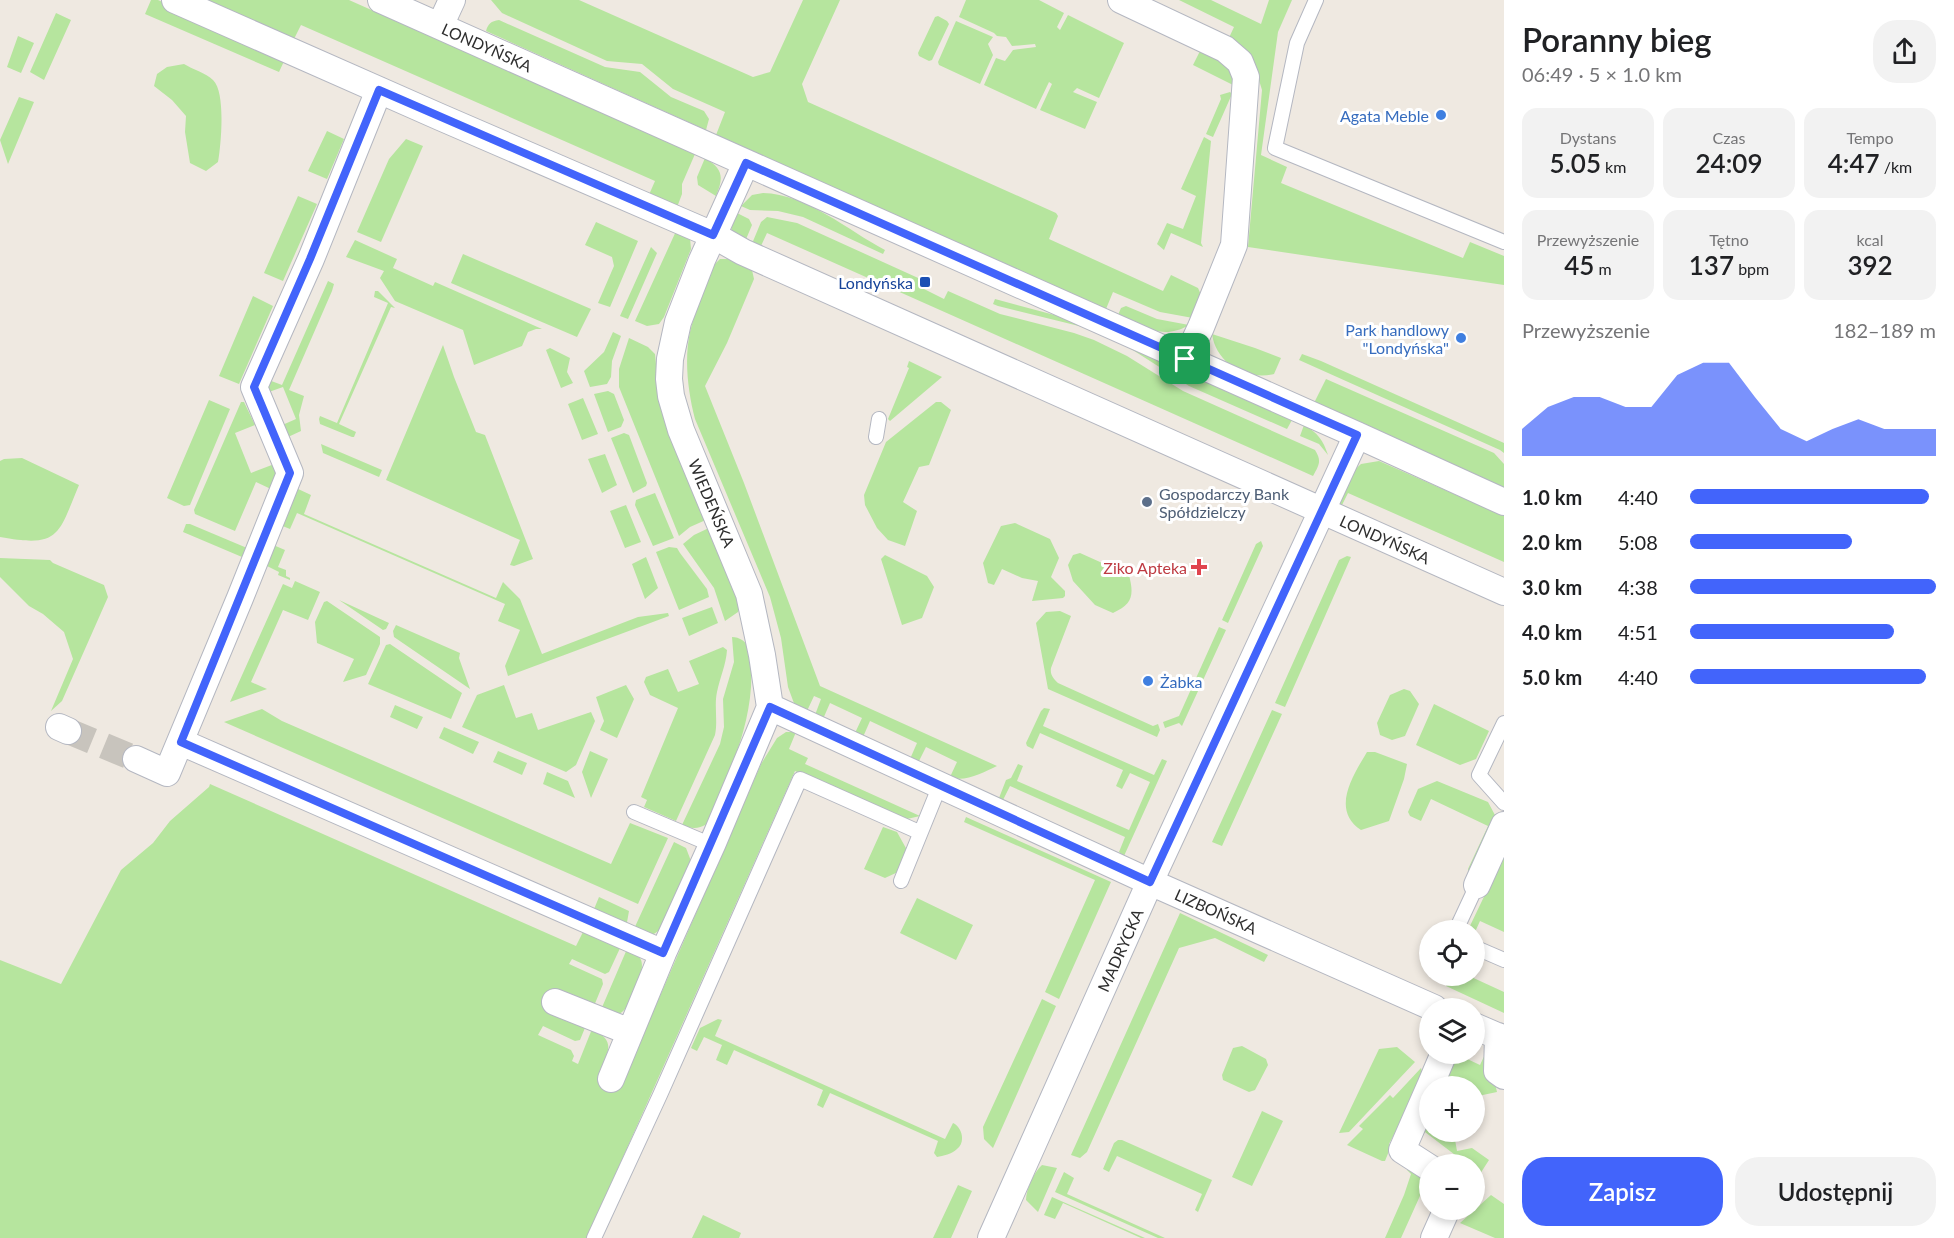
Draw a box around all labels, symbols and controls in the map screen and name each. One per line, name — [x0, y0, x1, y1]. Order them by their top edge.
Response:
street label: LONDYŃSKA — [439, 19, 535, 75]
text: Poranny bieg — [1522, 19, 1712, 59]
button: share — [1873, 20, 1936, 83]
text: 06:49 · 5 × 1.0 km — [1522, 62, 1682, 86]
place label: Agata Meble — [1340, 106, 1429, 125]
marker: Agata Meble — [1434, 108, 1448, 122]
text: Dystans — [1560, 128, 1616, 147]
text: Czas — [1713, 128, 1745, 147]
text: Tempo — [1846, 128, 1894, 147]
text: 5.05 — [1550, 147, 1601, 179]
text: 24:09 — [1696, 147, 1762, 179]
text: 4:47 — [1828, 147, 1880, 179]
text: km — [1601, 157, 1626, 176]
text: /km — [1880, 157, 1912, 176]
text: Przewyższenie — [1537, 230, 1639, 249]
text: Tętno — [1709, 230, 1749, 249]
text: kcal — [1856, 230, 1884, 249]
text: 45 — [1564, 249, 1594, 281]
text: 137 — [1689, 249, 1734, 281]
text: 392 — [1847, 249, 1893, 281]
text: m — [1594, 259, 1612, 278]
text: bpm — [1734, 259, 1769, 278]
place label: Londyńska — [838, 273, 913, 292]
marker: Londyńska — [918, 275, 932, 289]
text: Przewyższenie — [1522, 318, 1650, 342]
text: 182–189 m — [1833, 318, 1936, 342]
place label: Park handlowy "Londyńska" — [1345, 320, 1450, 357]
marker: Park handlowy "Londyńska" — [1454, 331, 1468, 345]
pin — [1159, 333, 1210, 384]
icon: arrive — [1168, 342, 1201, 375]
street label: WIEDEŃSKA — [685, 456, 739, 550]
place label: Gospodarczy Bank Spółdzielczy — [1159, 484, 1290, 521]
text: 1.0 km — [1522, 485, 1582, 509]
text: 4:40 — [1618, 485, 1658, 509]
marker: Gospodarczy Bank Spółdzielczy — [1140, 495, 1154, 509]
street label: LONDYŃSKA — [1337, 511, 1433, 567]
text: 2.0 km — [1522, 530, 1582, 554]
text: 5:08 — [1618, 530, 1658, 554]
place label: Ziko Apteka — [1103, 558, 1187, 577]
marker: Ziko Apteka — [1192, 560, 1206, 574]
text: 3.0 km — [1522, 575, 1582, 599]
text: 4:38 — [1618, 575, 1658, 599]
text: 4.0 km — [1522, 620, 1582, 644]
text: 4:51 — [1618, 620, 1658, 644]
text: 5.0 km — [1522, 665, 1582, 689]
text: 4:40 — [1618, 665, 1658, 689]
place label: Żabka — [1160, 672, 1203, 691]
marker: Żabka — [1141, 674, 1155, 688]
street label: LIZBOŃSKA — [1172, 884, 1260, 938]
street label: MADRYCKA — [1093, 905, 1147, 994]
map controls — [1419, 920, 1485, 1220]
button: locate — [1419, 920, 1485, 986]
button: layers — [1419, 998, 1485, 1064]
button: + — [1419, 1076, 1485, 1142]
button: − — [1419, 1154, 1485, 1220]
button: Zapisz — [1522, 1157, 1723, 1226]
button: Udostępnij — [1735, 1157, 1936, 1226]

